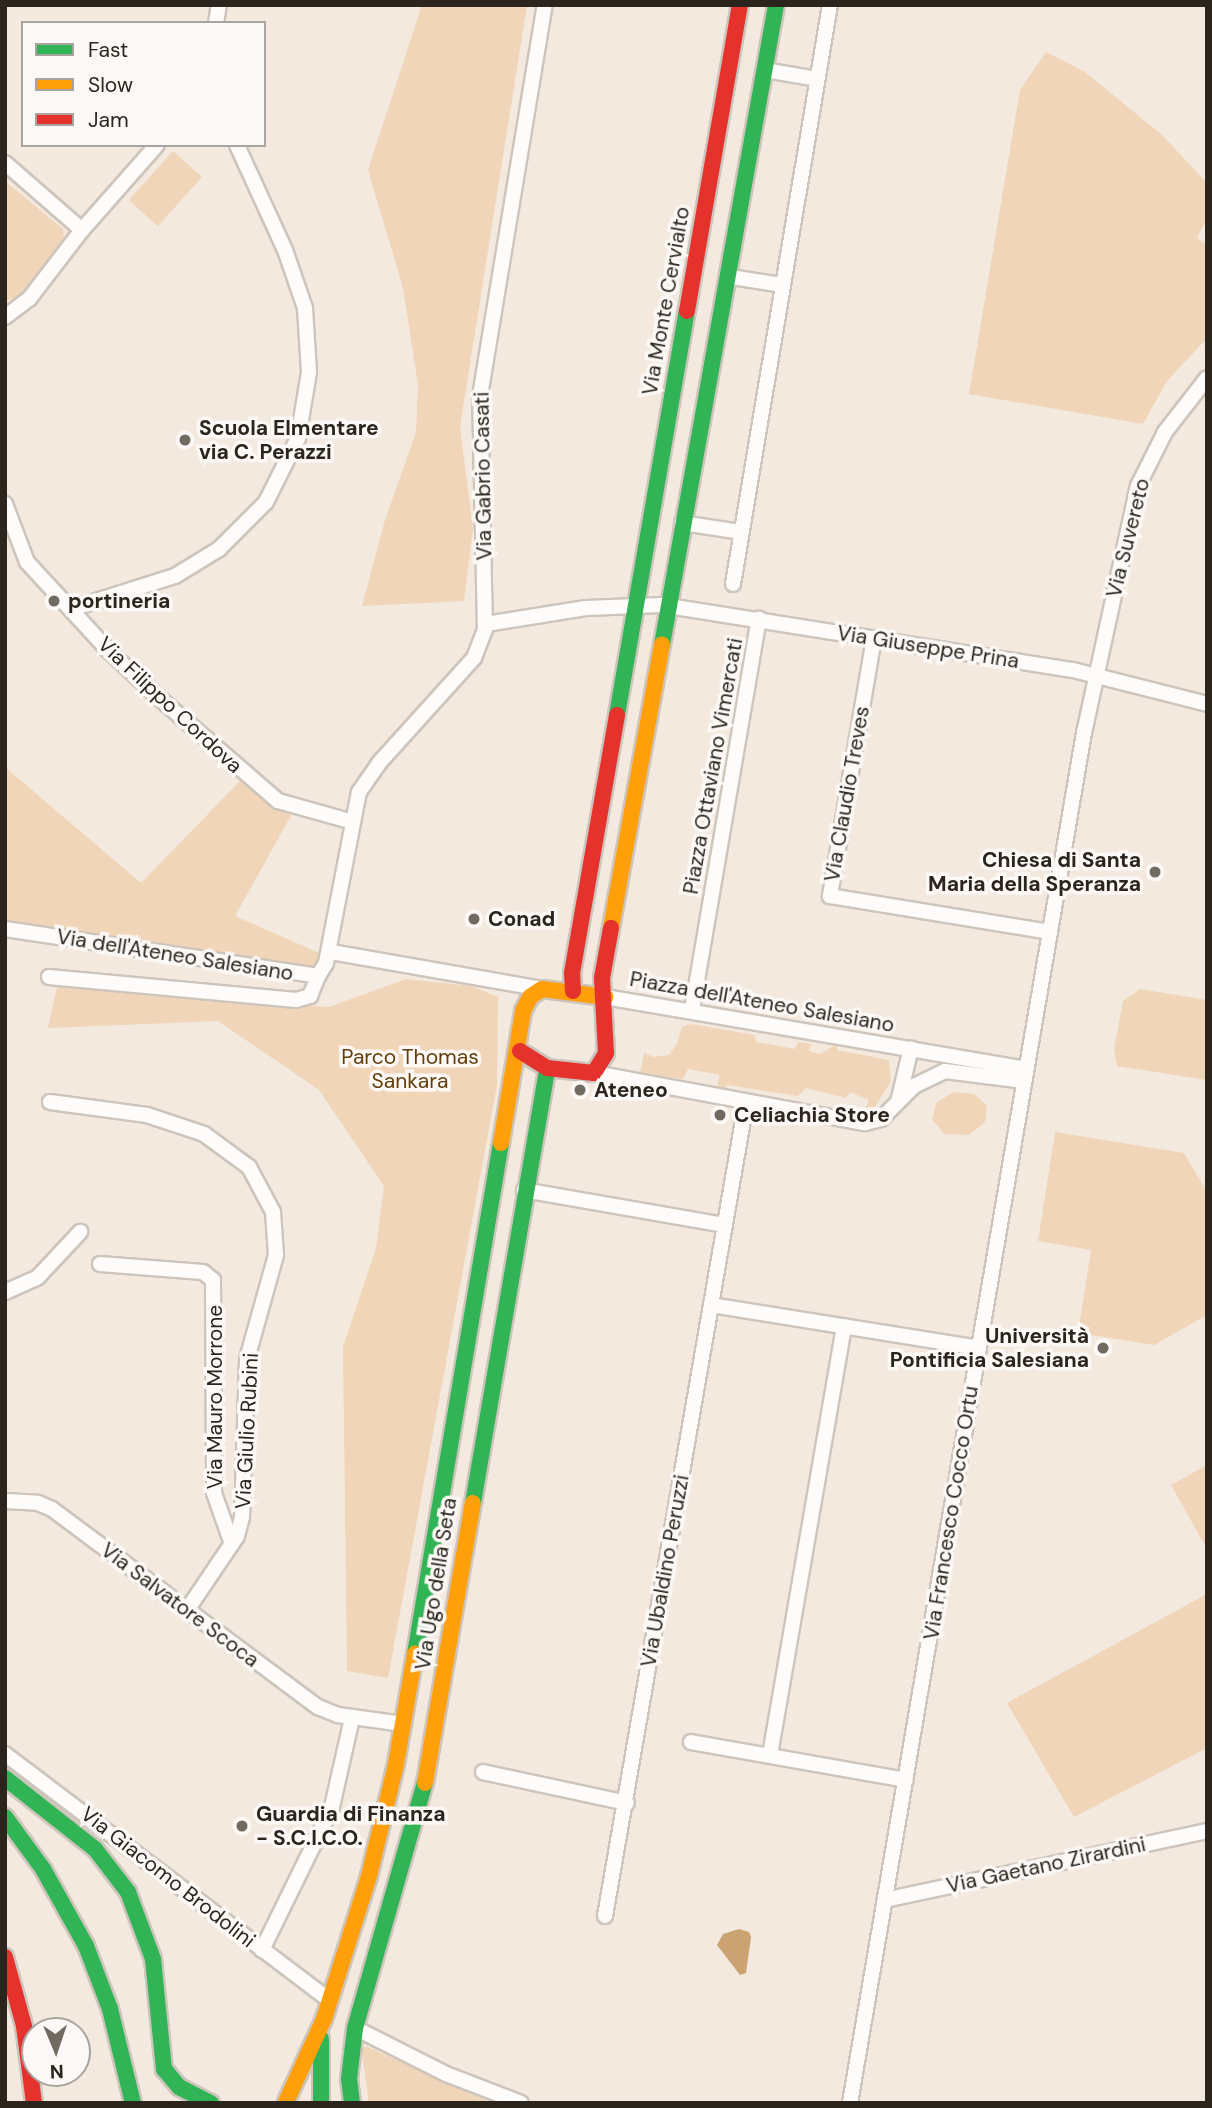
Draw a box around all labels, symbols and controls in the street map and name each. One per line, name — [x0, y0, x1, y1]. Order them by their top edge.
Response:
legend — [21, 21, 266, 147]
text: Fast — [88, 36, 128, 64]
text: Slow — [88, 71, 133, 99]
text: Jam — [88, 106, 129, 134]
street label: Via Monte Cervialto — [637, 205, 695, 397]
street label: Via Gabrio Casati — [469, 391, 497, 561]
place label: Scuola Elmentare via C. Perazzi — [199, 415, 379, 465]
marker: Scuola Elmentare via C. Perazzi — [177, 432, 193, 448]
street label: Via Suvereto — [1101, 476, 1155, 600]
place label: portineria — [68, 588, 170, 614]
marker: portineria — [46, 593, 62, 609]
street label: Via Giuseppe Prina — [835, 620, 1021, 674]
street label: Via Filippo Cordova — [93, 632, 247, 778]
street label: Piazza Ottaviano Vimercati — [678, 636, 748, 896]
street label: Via Claudio Treves — [819, 704, 875, 884]
place label: Chiesa di Santa Maria della Speranza — [928, 847, 1141, 897]
marker: Chiesa di Santa Maria della Speranza — [1147, 864, 1163, 880]
place label: Conad — [488, 906, 555, 932]
marker: Conad — [466, 911, 482, 927]
street label: Via dell'Ateneo Salesiano — [55, 924, 295, 986]
street label: Piazza dell'Ateneo Salesiano — [628, 966, 896, 1038]
park label: Parco Thomas Sankara — [341, 1044, 479, 1094]
place label: Ateneo — [594, 1077, 668, 1103]
marker: Ateneo — [572, 1082, 588, 1098]
place label: Celiachia Store — [734, 1102, 890, 1128]
marker: Celiachia Store — [712, 1107, 728, 1123]
street label: Via Mauro Morrone — [202, 1305, 228, 1489]
place label: Università Pontificia Salesiana — [890, 1323, 1089, 1373]
marker: Università Pontificia Salesiana — [1095, 1340, 1111, 1356]
street label: Via Giulio Rubini — [230, 1352, 264, 1510]
street label: Via Francesco Cocco Ortu — [918, 1384, 984, 1642]
street label: Via Ubaldino Peruzzi — [636, 1473, 694, 1669]
street label: Via Ugo della Seta — [410, 1496, 462, 1672]
street label: Via Salvatore Scoca — [96, 1537, 264, 1673]
street label: Via Giacomo Brodolini — [76, 1801, 260, 1953]
place label: Guardia di Finanza - S.C.I.C.O. — [256, 1801, 445, 1851]
marker: Guardia di Finanza - S.C.I.C.O. — [234, 1818, 250, 1834]
street label: Via Gaetano Zirardini — [944, 1832, 1148, 1898]
north arrow — [21, 2017, 91, 2087]
text: N — [49, 2059, 64, 2084]

